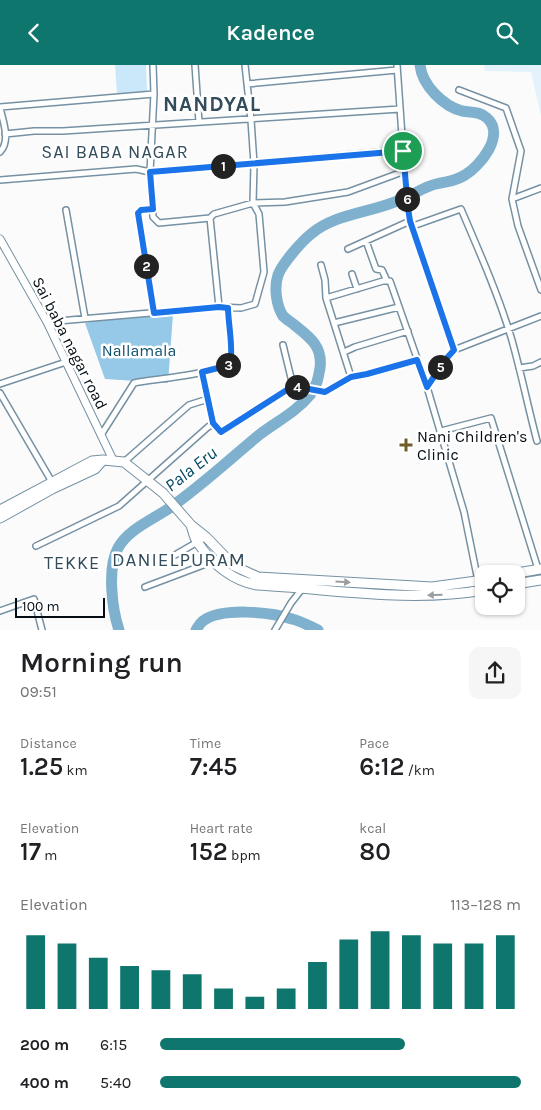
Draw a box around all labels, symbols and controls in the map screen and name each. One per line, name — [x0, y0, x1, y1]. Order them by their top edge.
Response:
icon: back — [20, 19, 48, 47]
icon: search — [493, 19, 521, 47]
text: Kadence — [226, 20, 315, 46]
district label: NANDYAL — [163, 92, 261, 116]
pin — [382, 130, 424, 172]
icon: arrive — [389, 137, 417, 165]
district label: SAI BABA NAGAR — [41, 141, 189, 163]
pin: 1 — [210, 153, 236, 179]
text: 1 — [221, 158, 226, 175]
pin: 6 — [394, 187, 420, 211]
text: 6 — [403, 191, 412, 208]
pin: 2 — [134, 253, 158, 279]
text: 2 — [142, 258, 151, 275]
street label: Sai baba nagar road — [28, 274, 112, 412]
park label: Nallamala — [102, 341, 176, 360]
pin: 3 — [216, 353, 240, 377]
pin: 5 — [428, 355, 452, 379]
text: 3 — [224, 357, 233, 374]
text: 5 — [436, 359, 445, 376]
pin: 4 — [284, 375, 310, 399]
text: 4 — [293, 379, 302, 396]
place label: Nani Children's Clinic — [417, 427, 527, 464]
marker: Nani Children's Clinic — [399, 438, 413, 452]
water label: Pala Eru — [160, 442, 222, 496]
district label: DANIELPURAM — [112, 549, 246, 571]
district label: TEKKE — [44, 552, 100, 574]
map controls — [475, 565, 525, 615]
button: locate — [475, 565, 525, 615]
one-way arrow — [335, 578, 351, 586]
one-way arrow — [427, 592, 443, 600]
scale bar — [15, 595, 105, 618]
text: 100 m — [22, 598, 60, 615]
text: Morning run — [20, 646, 183, 679]
button: share — [469, 647, 521, 699]
text: 09:51 — [20, 682, 57, 701]
text: Distance — [20, 735, 77, 752]
text: Time — [190, 735, 221, 752]
text: Pace — [359, 735, 389, 752]
text: 1.25 — [20, 752, 63, 781]
text: 7:45 — [190, 752, 237, 781]
text: 6:12 — [359, 752, 404, 781]
text: km — [63, 762, 88, 779]
text: /km — [404, 762, 435, 779]
text: Elevation — [20, 820, 79, 837]
text: Heart rate — [190, 820, 253, 837]
text: kcal — [359, 820, 386, 837]
text: 17 — [20, 837, 41, 866]
text: 152 — [190, 837, 228, 866]
text: 80 — [359, 837, 391, 866]
text: m — [41, 847, 57, 864]
text: bpm — [228, 847, 261, 864]
text: Elevation — [20, 895, 88, 914]
text: 113–128 m — [450, 895, 521, 914]
text: 200 m — [20, 1035, 69, 1054]
text: 6:15 — [100, 1035, 127, 1054]
text: 400 m — [20, 1073, 69, 1092]
text: 5:40 — [100, 1073, 131, 1092]

